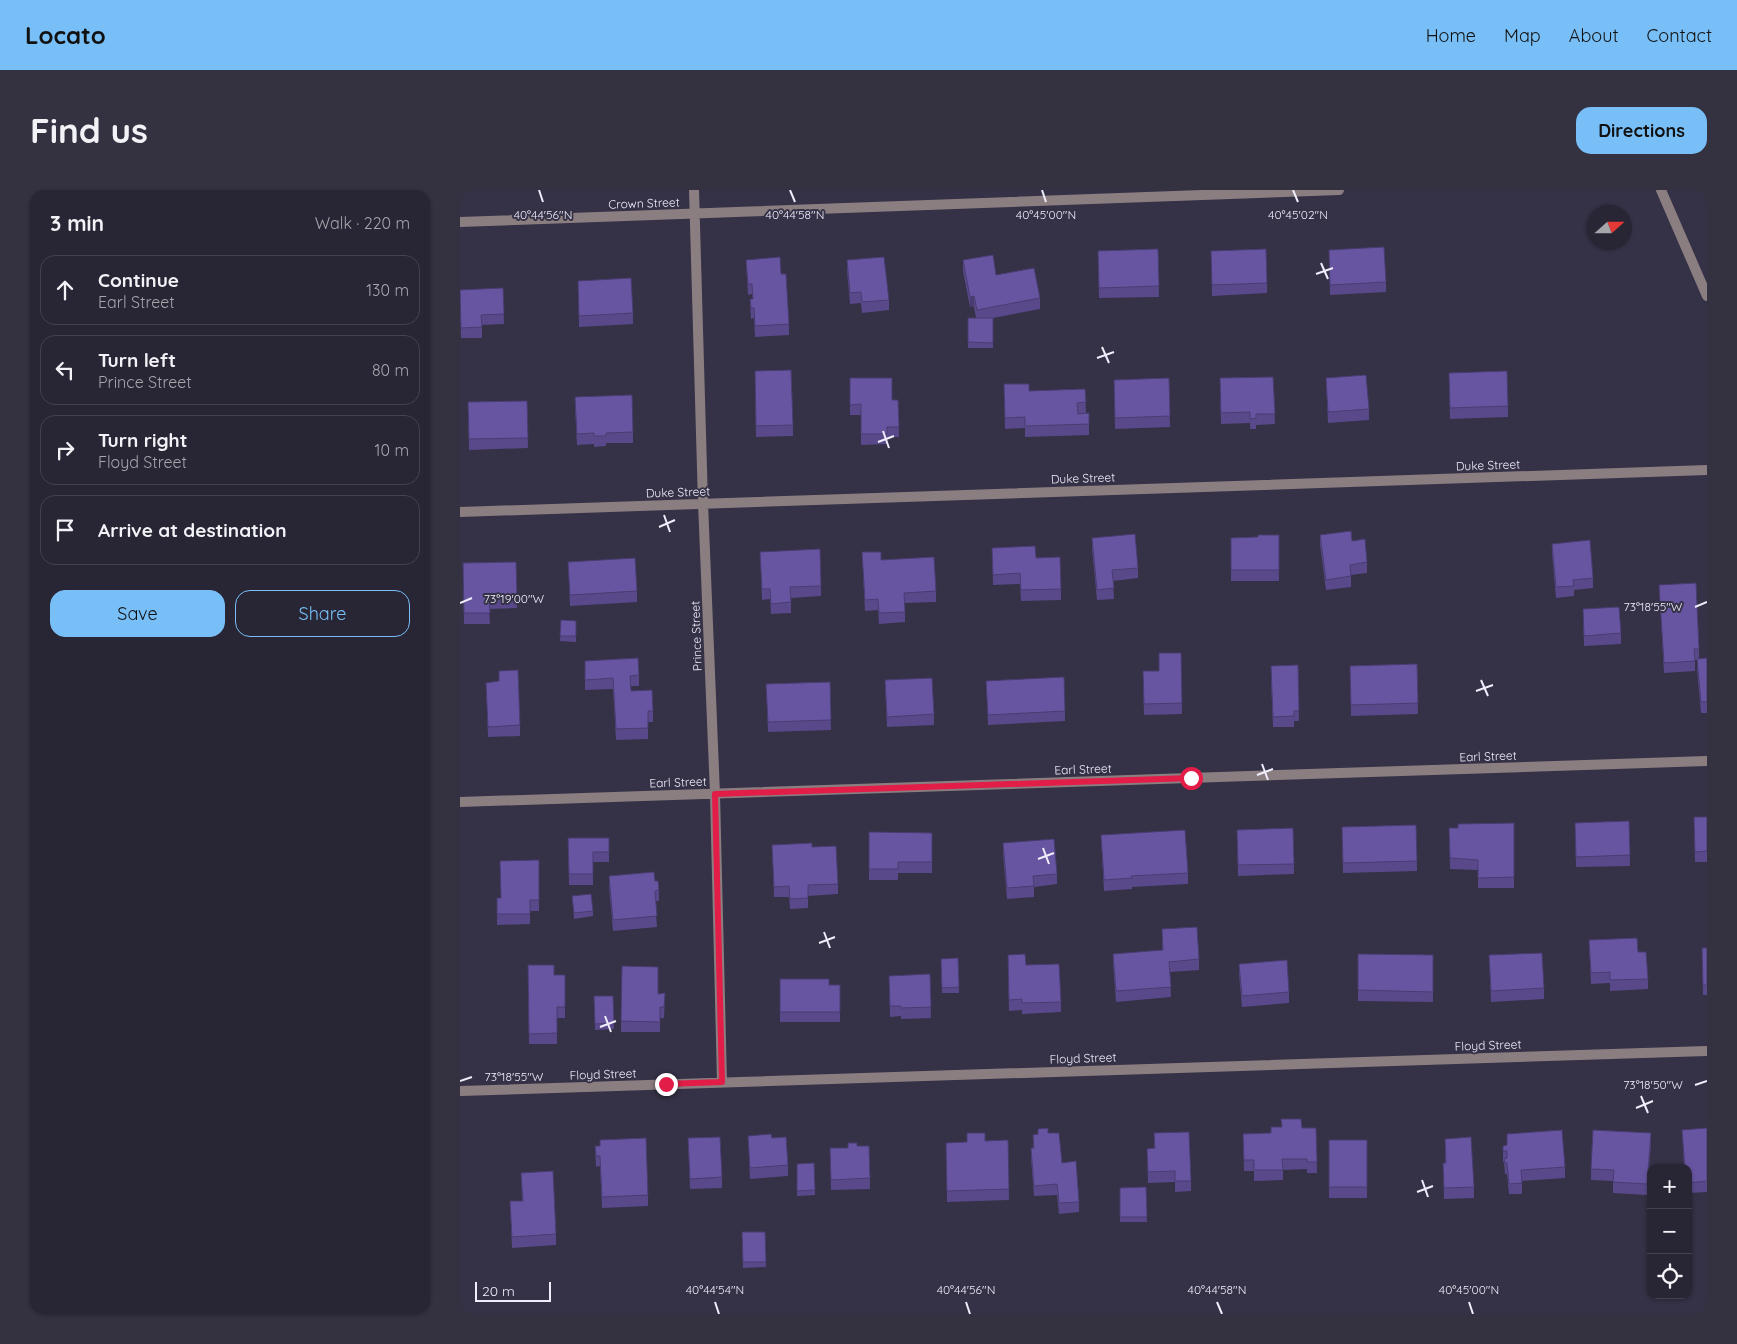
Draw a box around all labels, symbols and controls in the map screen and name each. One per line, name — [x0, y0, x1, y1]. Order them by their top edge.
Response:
text: Locato — [25, 20, 106, 50]
text: Home — [1426, 24, 1476, 47]
text: Map — [1504, 24, 1541, 47]
text: About — [1569, 24, 1619, 47]
text: Contact — [1647, 24, 1712, 47]
button: Directions — [1576, 107, 1707, 154]
text: Find us — [30, 108, 148, 152]
street label: Crown Street — [608, 194, 680, 212]
north arrow — [1587, 205, 1632, 250]
text: 40°44'56"N — [514, 207, 572, 222]
text: 40°44'58"N — [766, 207, 824, 222]
text: 40°45'00"N — [1016, 207, 1076, 222]
text: 40°45'02"N — [1268, 207, 1328, 222]
text: 3 min — [50, 210, 104, 236]
text: Walk · 220 m — [315, 213, 410, 233]
text: Continue — [98, 268, 179, 292]
icon: ahead — [51, 276, 79, 304]
text: 130 m — [366, 280, 409, 300]
text: Earl Street — [98, 292, 175, 312]
text: Turn left — [98, 348, 176, 372]
icon: left — [51, 356, 79, 384]
text: 80 m — [372, 360, 409, 380]
text: Prince Street — [98, 372, 192, 392]
text: Turn right — [98, 428, 187, 452]
icon: right — [51, 436, 79, 464]
text: 10 m — [375, 440, 409, 460]
text: Floyd Street — [98, 452, 187, 472]
street label: Duke Street — [1456, 456, 1520, 474]
street label: Duke Street — [1051, 469, 1115, 487]
street label: Duke Street — [646, 483, 710, 501]
icon: arrive — [51, 516, 79, 544]
text: Arrive at destination — [98, 518, 287, 542]
button: Save — [50, 590, 225, 637]
button: Share — [235, 590, 410, 637]
text: 73°19'00"W — [484, 591, 545, 606]
text: 73°18'55"W — [1624, 599, 1683, 614]
street label: Prince Street — [687, 601, 705, 671]
street label: Earl Street — [1459, 748, 1517, 764]
street label: Earl Street — [1054, 761, 1112, 777]
route start — [1180, 767, 1203, 790]
street label: Earl Street — [649, 774, 707, 790]
street label: Floyd Street — [1454, 1036, 1522, 1054]
street label: Floyd Street — [1049, 1049, 1117, 1067]
street label: Floyd Street — [569, 1065, 637, 1083]
text: 73°18'55"W — [485, 1069, 544, 1084]
route end — [655, 1073, 678, 1096]
text: 73°18'50"W — [1623, 1077, 1683, 1092]
map controls — [1647, 1164, 1692, 1299]
button: + — [1647, 1164, 1692, 1209]
button: − — [1647, 1209, 1692, 1254]
button: locate — [1647, 1254, 1692, 1299]
scale bar — [475, 1279, 551, 1302]
text: 20 m — [482, 1282, 515, 1300]
text: 40°44'54"N — [686, 1282, 744, 1297]
text: 40°44'56"N — [937, 1282, 995, 1297]
text: 40°44'58"N — [1188, 1282, 1246, 1297]
text: 40°45'00"N — [1439, 1282, 1499, 1297]

